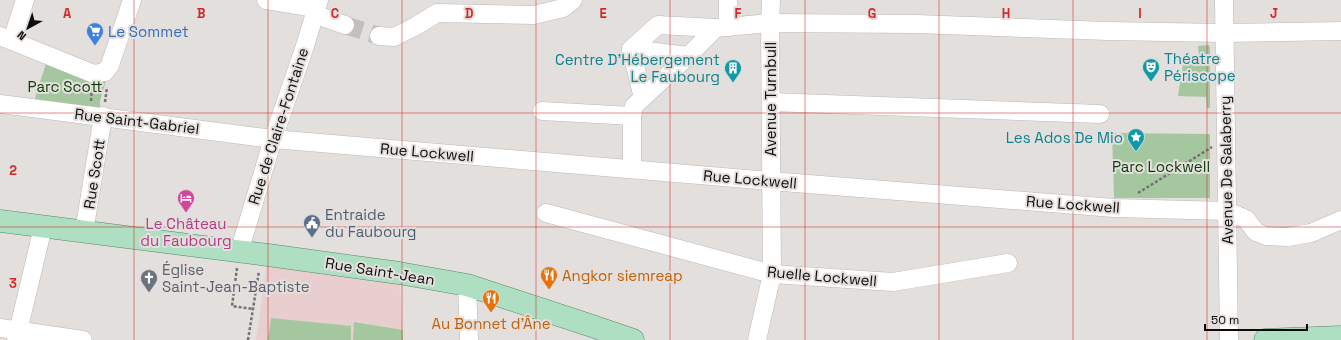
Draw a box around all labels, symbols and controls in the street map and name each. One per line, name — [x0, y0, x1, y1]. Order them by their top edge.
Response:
text: A — [63, 5, 72, 22]
text: B — [197, 5, 206, 22]
text: C — [331, 5, 339, 22]
text: D — [465, 5, 474, 22]
text: E — [599, 5, 607, 22]
text: F — [735, 5, 742, 22]
text: G — [868, 5, 876, 22]
text: H — [1002, 5, 1010, 22]
text: I — [1138, 5, 1142, 22]
text: J — [1270, 5, 1278, 22]
north arrow — [8, 8, 48, 48]
supermarket icon: Le Sommet — [85, 21, 105, 46]
place label: Le Sommet — [108, 22, 189, 41]
text: N — [14, 28, 29, 43]
street label: Avenue Turnbull — [761, 42, 780, 156]
street label: Rue de Claire-Fontaine — [244, 45, 312, 207]
place label: Théatre Périscope — [1164, 49, 1236, 85]
place label: Centre D'Hébergement Le Faubourg — [555, 50, 720, 86]
theatre icon: Théatre Périscope — [1141, 57, 1161, 82]
building icon: Centre D'Hébergement Le Faubourg — [723, 58, 743, 83]
park label: Parc Scott — [28, 77, 103, 96]
street label: Avenue De Salaberry — [1215, 96, 1237, 244]
street label: Rue Saint-Gabriel — [74, 104, 200, 138]
place icon: Les Ados De Mio — [1126, 127, 1146, 152]
place label: Les Ados De Mio — [1006, 128, 1123, 147]
street label: Rue Scott — [79, 137, 109, 210]
street label: Rue Lockwell — [379, 138, 475, 166]
park label: Parc Lockwell — [1112, 157, 1210, 176]
text: 2 — [9, 162, 17, 179]
street label: Rue Lockwell — [702, 165, 798, 193]
hotel icon: Le Château du Faubourg — [176, 188, 196, 213]
street label: Rue Lockwell — [1025, 191, 1121, 217]
place label: Entraide du Faubourg — [325, 205, 416, 241]
public building icon: Entraide du Faubourg — [302, 213, 322, 238]
place label: Le Château du Faubourg — [140, 214, 232, 250]
street label: Rue Saint-Jean — [324, 253, 436, 289]
place label: Église Saint-Jean-Baptiste — [162, 260, 310, 296]
street label: Ruelle Lockwell — [766, 262, 878, 290]
restaurant icon: Angkor siemreap — [539, 265, 559, 290]
place label: Angkor siemreap — [562, 266, 683, 285]
church icon: Église Saint-Jean-Baptiste — [139, 268, 159, 293]
text: 3 — [9, 275, 17, 292]
restaurant icon: Au Bonnet d'Âne — [481, 288, 501, 313]
scale bar — [1205, 306, 1307, 332]
text: 50 m — [1211, 312, 1239, 328]
place label: Au Bonnet d'Âne — [431, 314, 551, 333]

